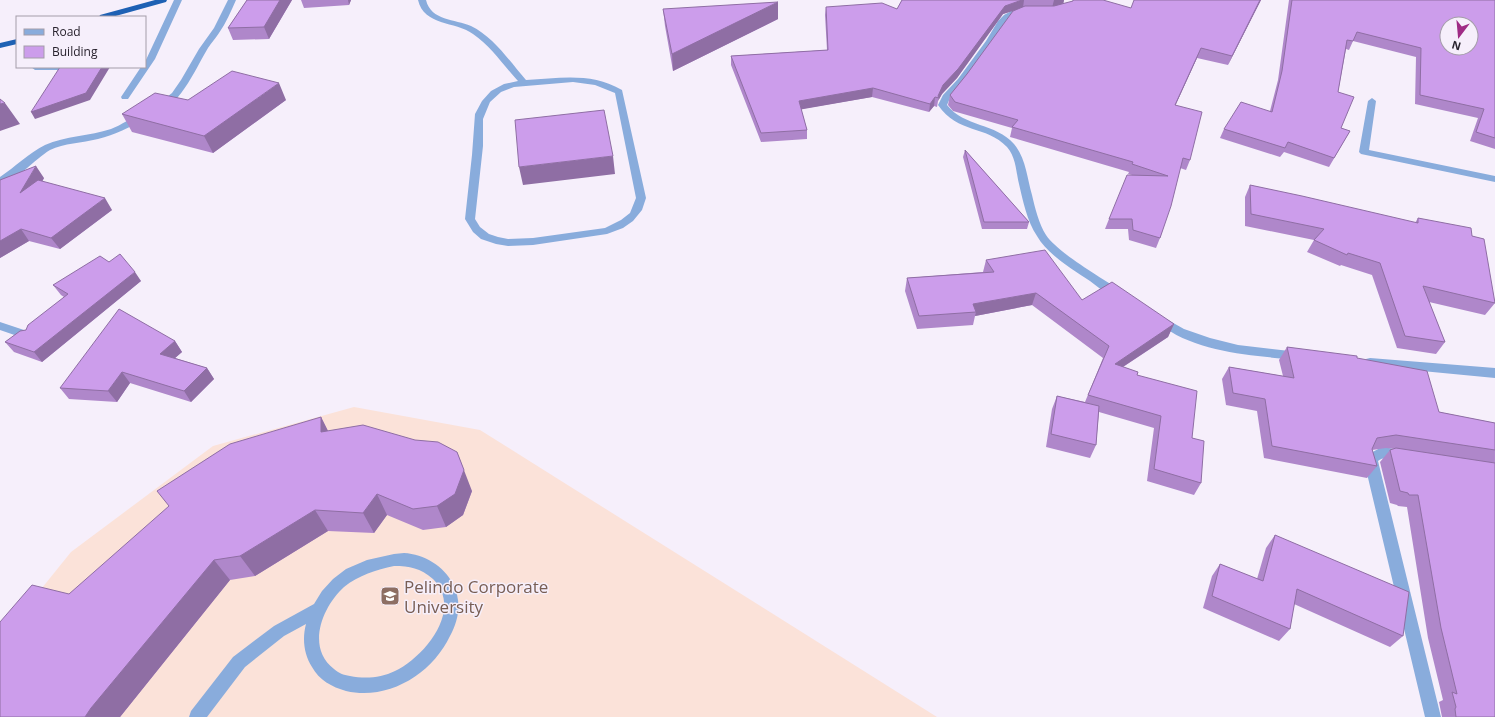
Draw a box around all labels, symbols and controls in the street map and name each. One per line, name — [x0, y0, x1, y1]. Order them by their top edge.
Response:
legend — [16, 16, 146, 68]
north arrow — [1439, 16, 1479, 56]
text: Road — [52, 23, 81, 40]
text: N — [1450, 38, 1462, 55]
text: Building — [52, 43, 98, 60]
place label: Pelindo Corporate University — [404, 575, 548, 618]
school or university icon: Pelindo Corporate University — [379, 585, 401, 607]

